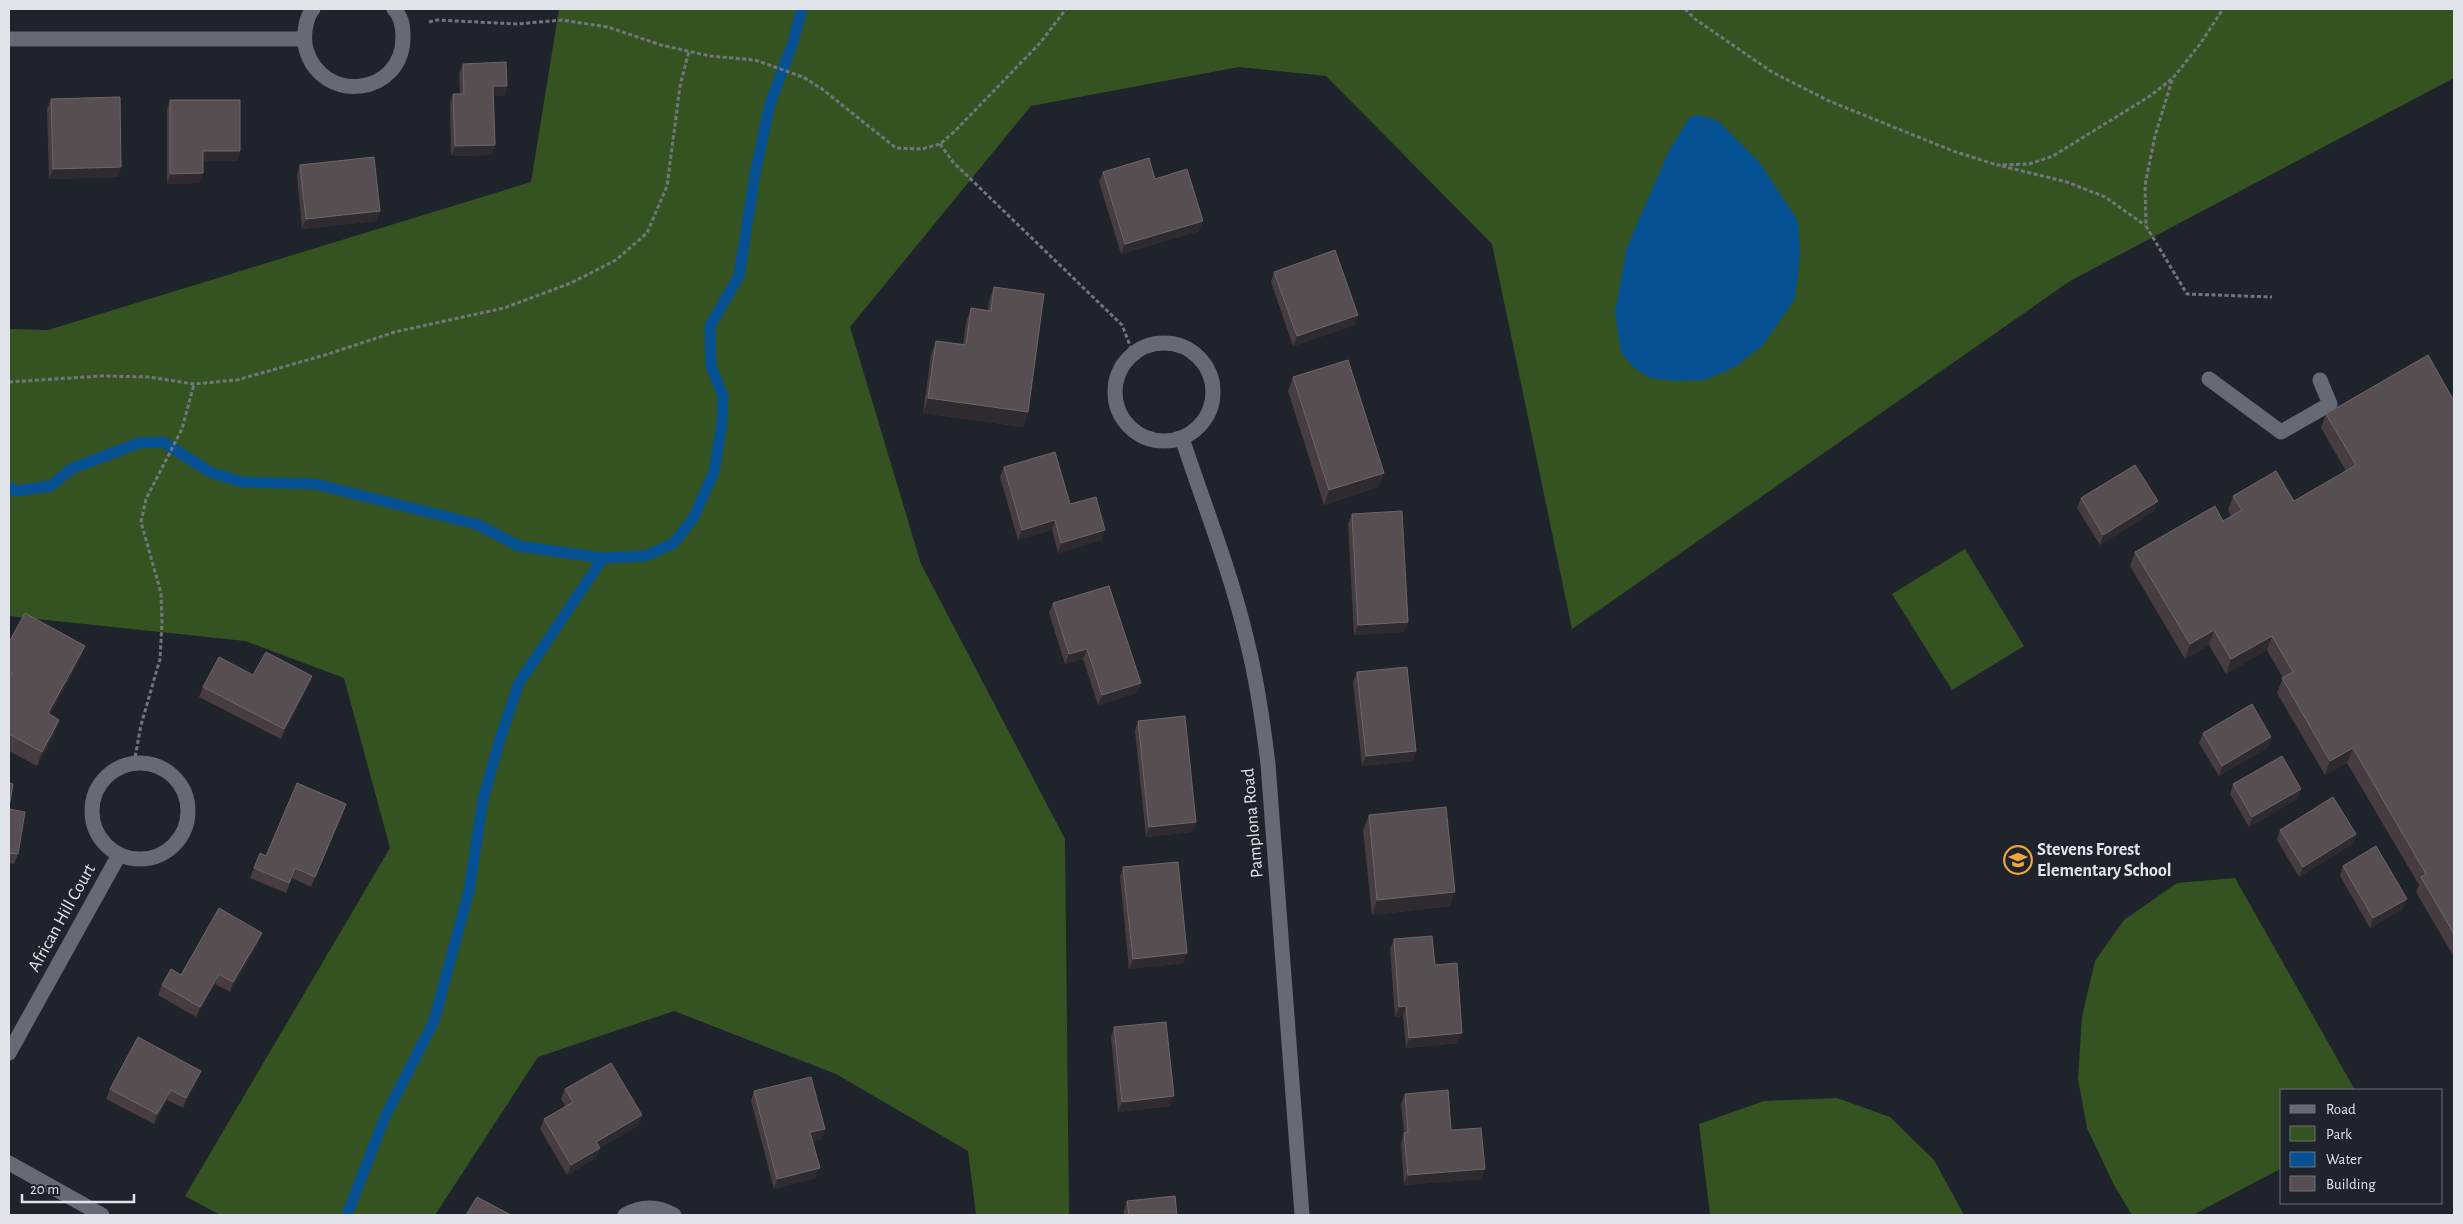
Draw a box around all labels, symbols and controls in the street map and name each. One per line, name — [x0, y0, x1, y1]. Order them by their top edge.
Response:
street label: Pamplona Road — [1239, 767, 1267, 879]
place label: Stevens Forest Elementary School — [2037, 841, 2172, 880]
school or university icon: Stevens Forest Elementary School — [2003, 845, 2033, 875]
street label: African Hill Court — [25, 861, 99, 975]
legend — [2280, 1089, 2443, 1204]
text: Road — [2326, 1102, 2356, 1117]
text: Park — [2326, 1127, 2352, 1142]
text: Water — [2326, 1152, 2362, 1167]
scale bar — [22, 1172, 135, 1204]
text: Building — [2326, 1177, 2376, 1192]
text: 20 m — [30, 1182, 59, 1197]

